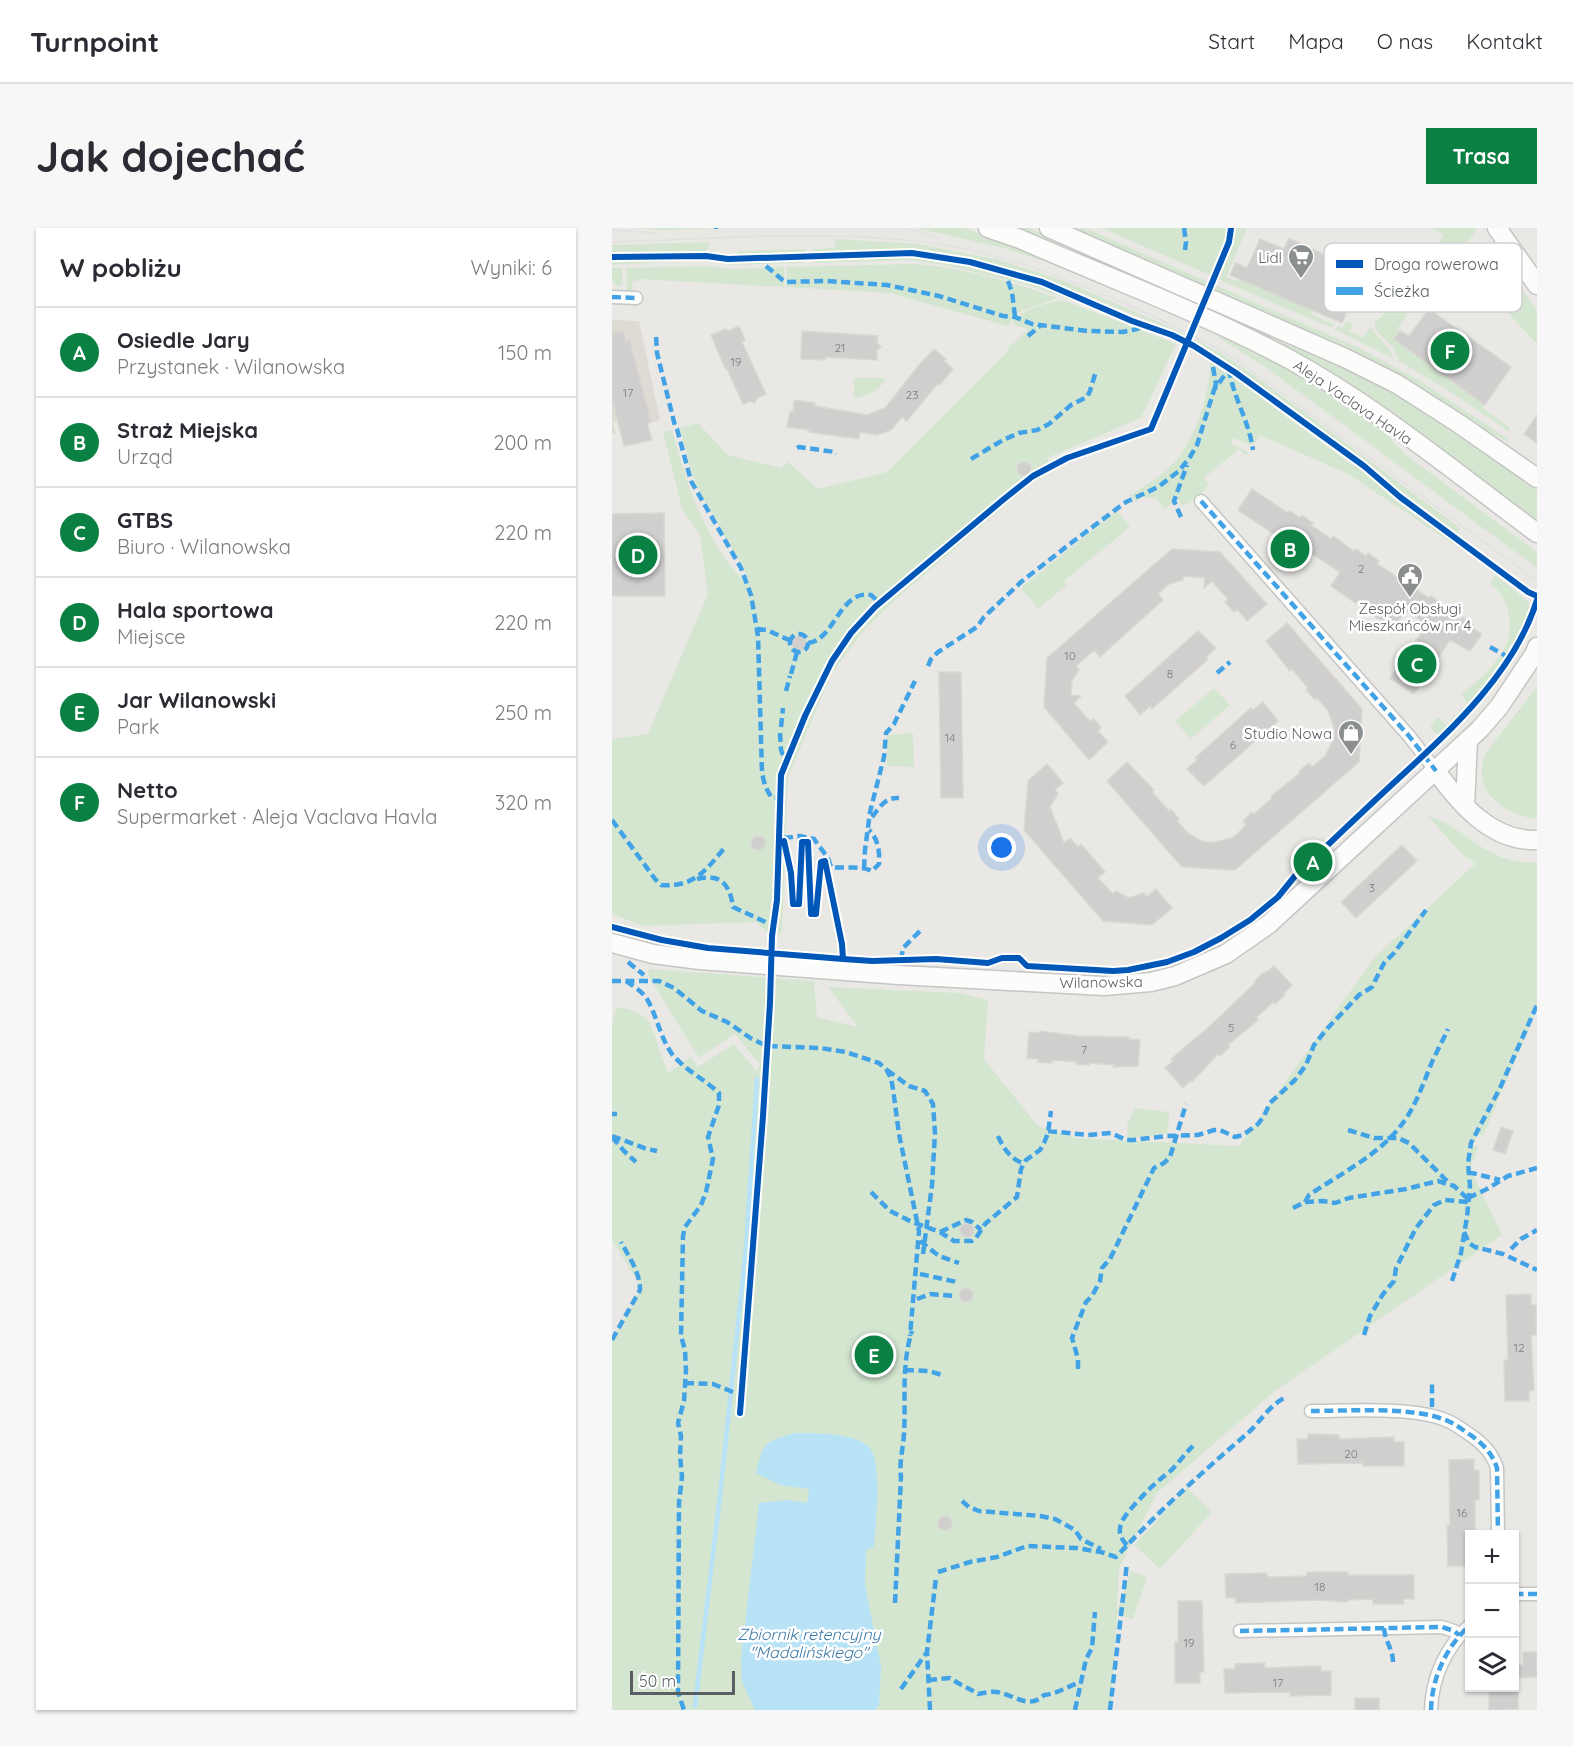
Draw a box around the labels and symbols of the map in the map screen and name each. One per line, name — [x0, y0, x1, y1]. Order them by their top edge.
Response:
supermarket icon: Lidl — [1286, 242, 1316, 280]
legend — [1324, 243, 1522, 312]
place label: Lidl — [1258, 248, 1282, 267]
text: Droga rowerowa — [1374, 254, 1499, 274]
text: Ścieżka — [1374, 281, 1430, 301]
pin: F — [1430, 328, 1470, 374]
house number: 21 — [834, 340, 846, 355]
house number: 19 — [730, 354, 742, 369]
street label: Aleja Vaclava Havla — [1290, 355, 1416, 449]
house number: 17 — [623, 385, 633, 400]
house number: 23 — [906, 387, 918, 402]
pin: B — [1270, 526, 1310, 572]
pin: D — [618, 532, 658, 578]
house number: 2 — [1358, 561, 1365, 576]
public building icon: Zespół Obsługi Mieszkańców nr 4 — [1395, 561, 1425, 599]
place label: Zespół Obsługi Mieszkańców nr 4 — [1349, 599, 1471, 635]
pin: C — [1398, 642, 1436, 686]
house number: 10 — [1064, 648, 1076, 663]
house number: 8 — [1167, 666, 1173, 681]
shop icon: Studio Nowa — [1336, 718, 1366, 756]
place label: Studio Nowa — [1244, 724, 1332, 743]
house number: 14 — [945, 730, 955, 745]
house number: 6 — [1230, 737, 1237, 752]
your location — [987, 833, 1016, 862]
pin: A — [1294, 840, 1332, 884]
house number: 3 — [1369, 880, 1375, 895]
street label: Wilanowska — [1059, 972, 1143, 992]
house number: 5 — [1228, 1020, 1234, 1035]
house number: 7 — [1081, 1042, 1087, 1057]
pin: E — [854, 1332, 894, 1378]
house number: 12 — [1513, 1340, 1525, 1355]
house number: 20 — [1344, 1446, 1358, 1461]
house number: 16 — [1457, 1505, 1468, 1520]
house number: 18 — [1315, 1579, 1325, 1594]
water label: Zbiornik retencyjny "Madalińskiego" — [737, 1624, 882, 1662]
house number: 19 — [1183, 1635, 1195, 1650]
scale bar — [630, 1668, 735, 1696]
house number: 17 — [1273, 1675, 1283, 1690]

